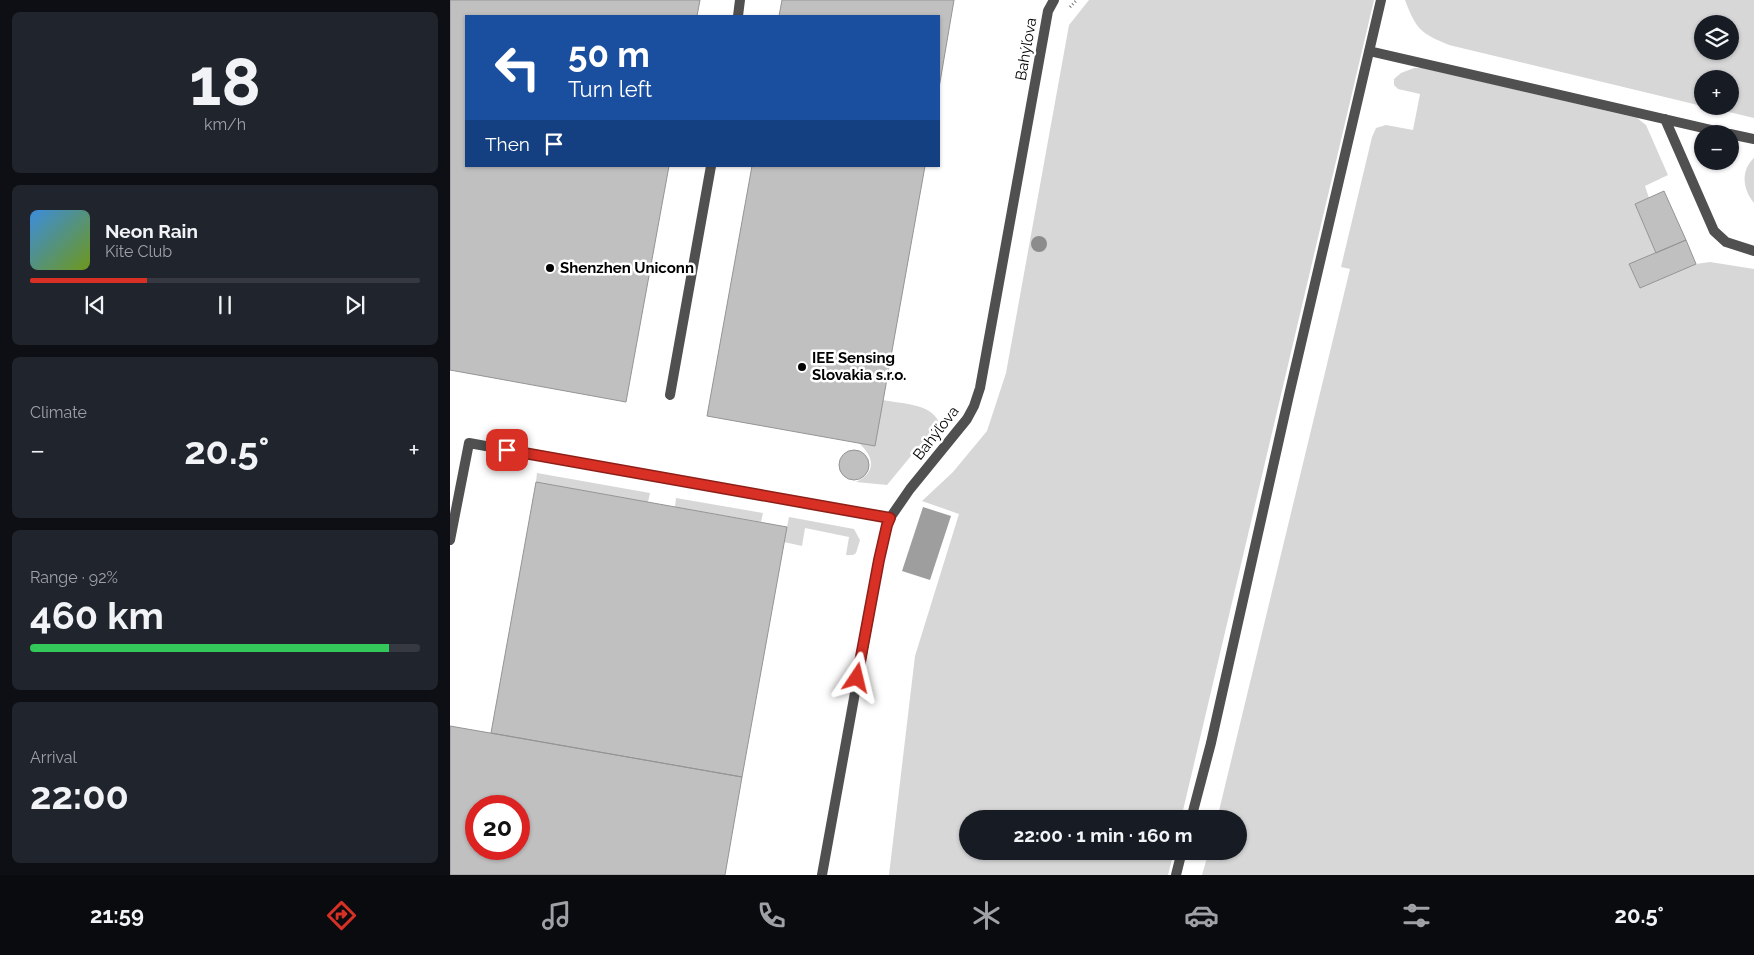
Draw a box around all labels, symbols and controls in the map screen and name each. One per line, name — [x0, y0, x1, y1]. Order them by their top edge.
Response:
map controls — [1694, 15, 1739, 170]
button: layers — [1694, 15, 1739, 60]
street label: Bahýľova — [1012, 16, 1040, 82]
text: 50 m — [568, 34, 650, 75]
icon: left — [485, 35, 550, 100]
text: 18 — [189, 44, 261, 120]
button: + — [1694, 70, 1739, 115]
text: Turn left — [568, 76, 652, 102]
text: km/h — [204, 115, 246, 134]
button: − — [1694, 125, 1739, 170]
icon: arrive — [540, 130, 568, 158]
text: Then — [485, 133, 530, 155]
text: Neon Rain — [105, 220, 198, 242]
text: Kite Club — [105, 242, 172, 261]
place label: Shenzhen Uniconn — [560, 259, 694, 277]
marker: Shenzhen Uniconn — [544, 262, 556, 274]
icon: previous — [81, 291, 109, 319]
icon: pause — [211, 291, 239, 319]
icon: next — [341, 291, 369, 319]
place label: IEE Sensing Slovakia s.r.o. — [812, 349, 906, 384]
marker: IEE Sensing Slovakia s.r.o. — [796, 361, 808, 373]
street label: Bahýľova — [909, 402, 963, 464]
text: Climate — [30, 403, 87, 422]
text: 20.5° — [184, 428, 269, 473]
pin — [486, 429, 528, 471]
text: − — [30, 434, 45, 467]
text: + — [408, 434, 420, 467]
icon: arrive — [493, 436, 521, 464]
text: Range · 92% — [30, 568, 118, 587]
text: 460 km — [30, 593, 164, 638]
position arrow — [830, 651, 882, 703]
text: Arrival — [30, 748, 77, 767]
text: 22:00 — [30, 773, 129, 818]
speed limit sign: 20 — [465, 795, 530, 860]
text: 22:00 · 1 min · 160 m — [1013, 824, 1193, 846]
icon: directions — [324, 898, 359, 933]
icon: music — [539, 898, 574, 933]
icon: phone — [754, 898, 789, 933]
icon: climate — [969, 898, 1004, 933]
icon: car — [1184, 898, 1219, 933]
icon: filters — [1399, 898, 1434, 933]
text: 21:59 — [90, 902, 144, 928]
text: 20.5° — [1615, 902, 1664, 928]

